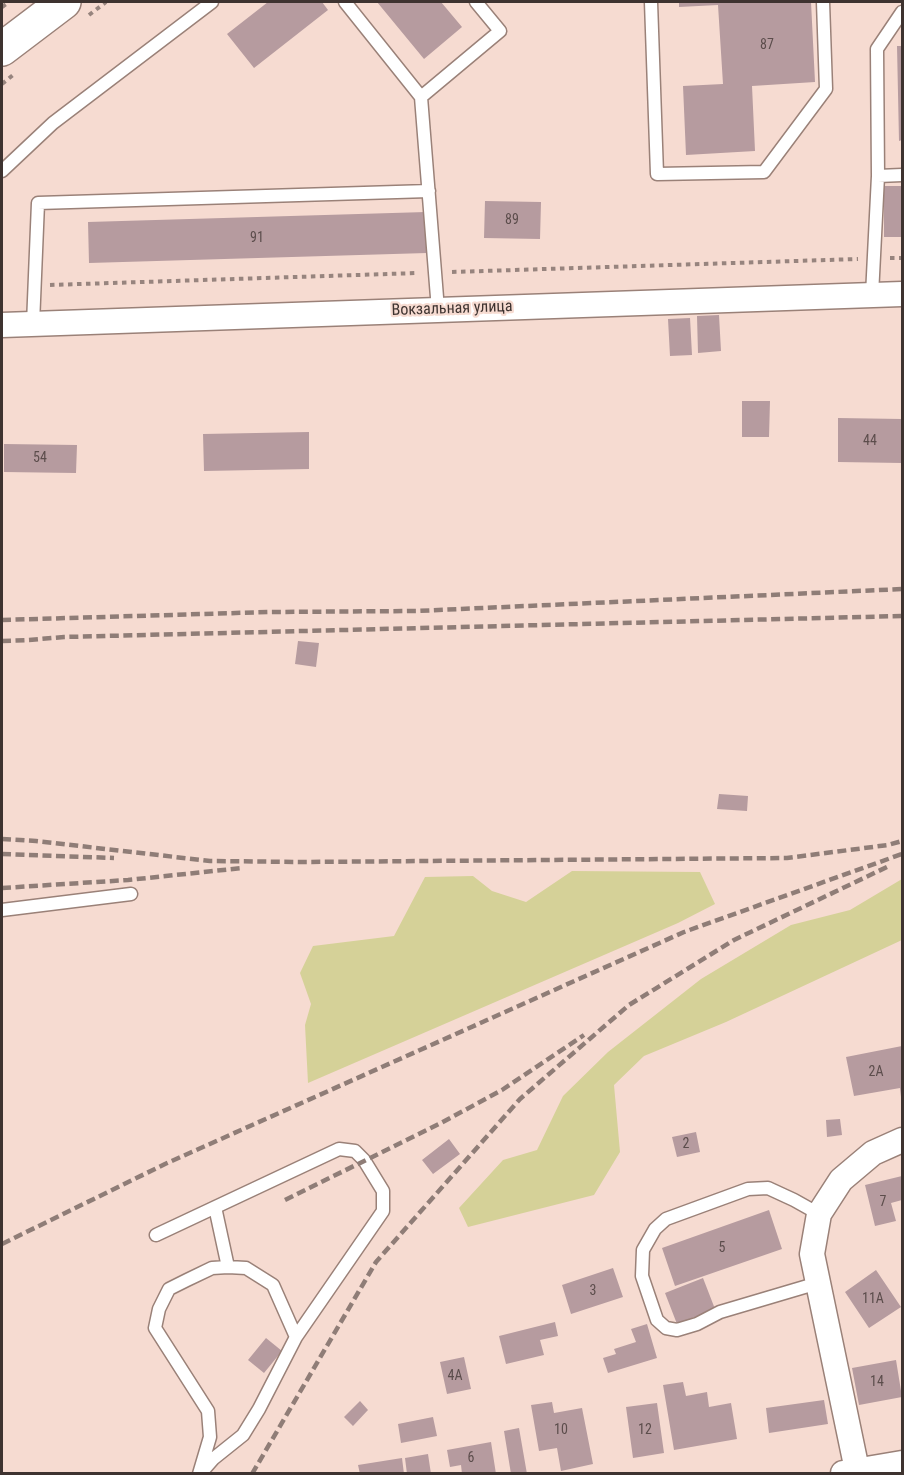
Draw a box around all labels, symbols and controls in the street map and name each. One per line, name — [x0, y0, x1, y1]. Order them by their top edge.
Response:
house number: 87 — [760, 37, 774, 53]
house number: 89 — [505, 212, 519, 228]
house number: 91 — [250, 230, 264, 246]
street label: Вокзальная улица — [391, 297, 513, 321]
house number: 44 — [863, 433, 877, 449]
house number: 54 — [33, 450, 47, 466]
house number: 2А — [869, 1064, 883, 1080]
house number: 2 — [683, 1136, 689, 1152]
house number: 7 — [880, 1194, 886, 1210]
house number: 5 — [719, 1240, 725, 1256]
house number: 3 — [590, 1283, 596, 1299]
house number: 11А — [862, 1291, 884, 1307]
house number: 4А — [448, 1368, 462, 1384]
house number: 14 — [870, 1374, 884, 1390]
house number: 10 — [554, 1422, 568, 1438]
house number: 12 — [638, 1422, 652, 1438]
house number: 6 — [468, 1450, 474, 1466]

